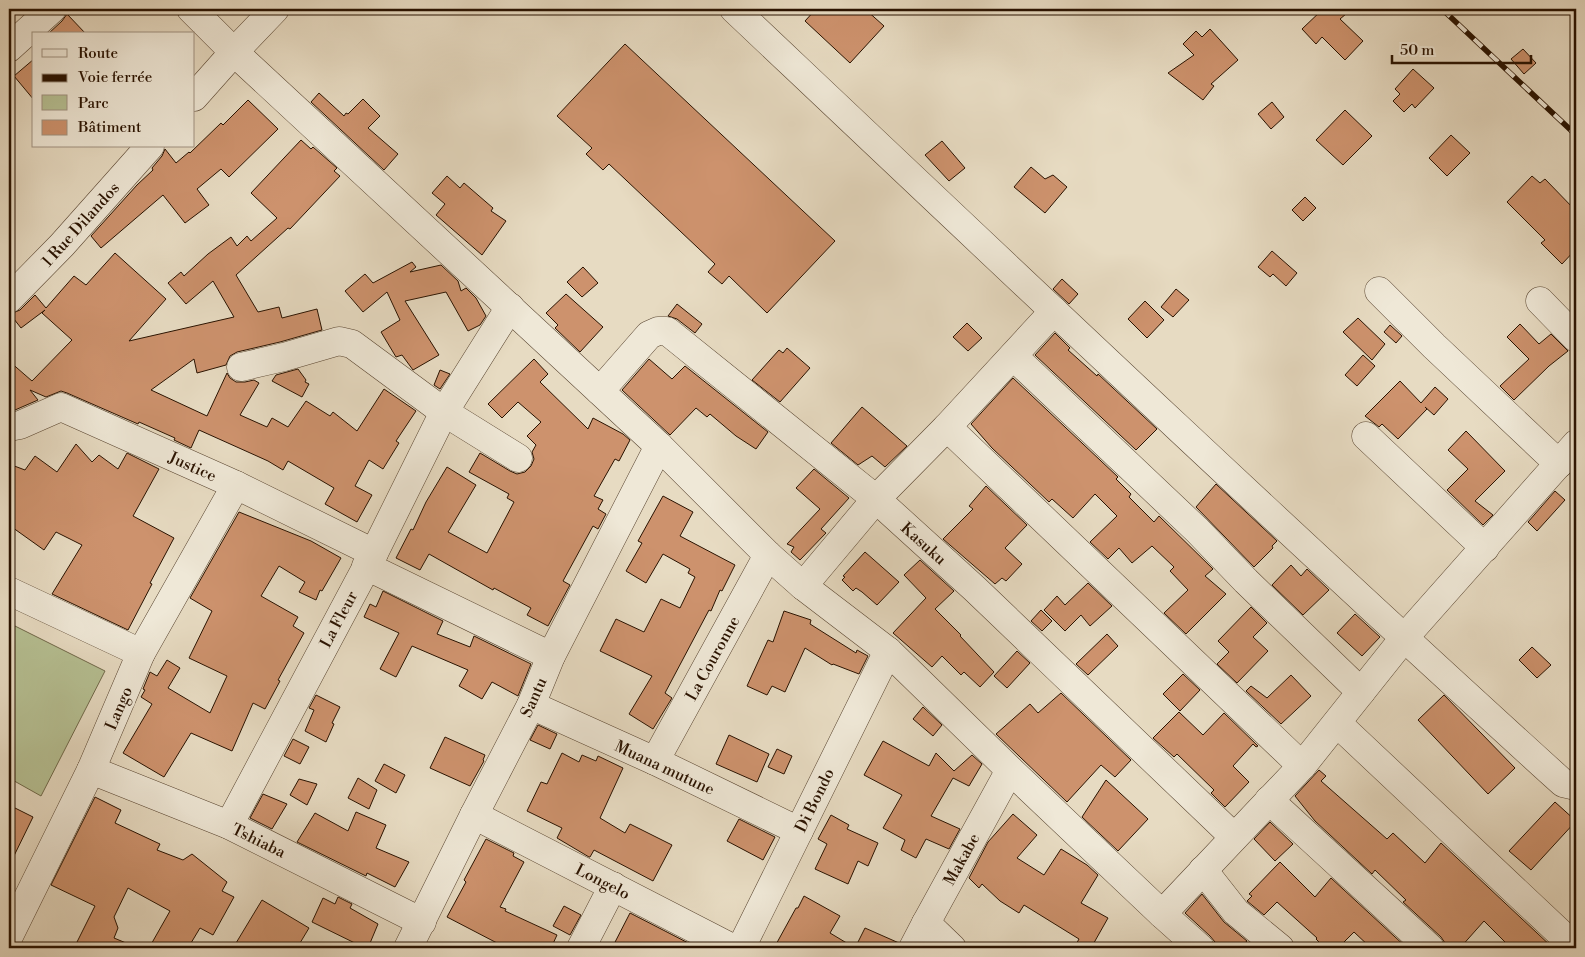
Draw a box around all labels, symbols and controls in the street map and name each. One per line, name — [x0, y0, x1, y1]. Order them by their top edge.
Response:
legend — [32, 32, 195, 148]
scale bar — [1392, 32, 1531, 64]
text: 50 m — [1400, 41, 1434, 60]
text: Route — [78, 44, 118, 63]
text: Voie ferrée — [77, 68, 152, 87]
text: Parc — [78, 94, 109, 113]
text: Bâtiment — [77, 118, 142, 137]
street label: 1 Rue Dilandos — [38, 178, 124, 271]
street label: Justice — [165, 447, 220, 486]
street label: Kasuku — [896, 518, 950, 569]
street label: La Fleur — [316, 588, 362, 651]
street label: La Couronne — [681, 613, 744, 704]
street label: Santu — [516, 674, 552, 720]
street label: Lango — [101, 684, 137, 733]
street label: Muana mutune — [611, 736, 718, 800]
street label: Di Bondo — [791, 765, 839, 836]
street label: Tshiaba — [228, 819, 290, 863]
street label: Makabe — [939, 830, 984, 889]
street label: Longelo — [572, 860, 633, 904]

